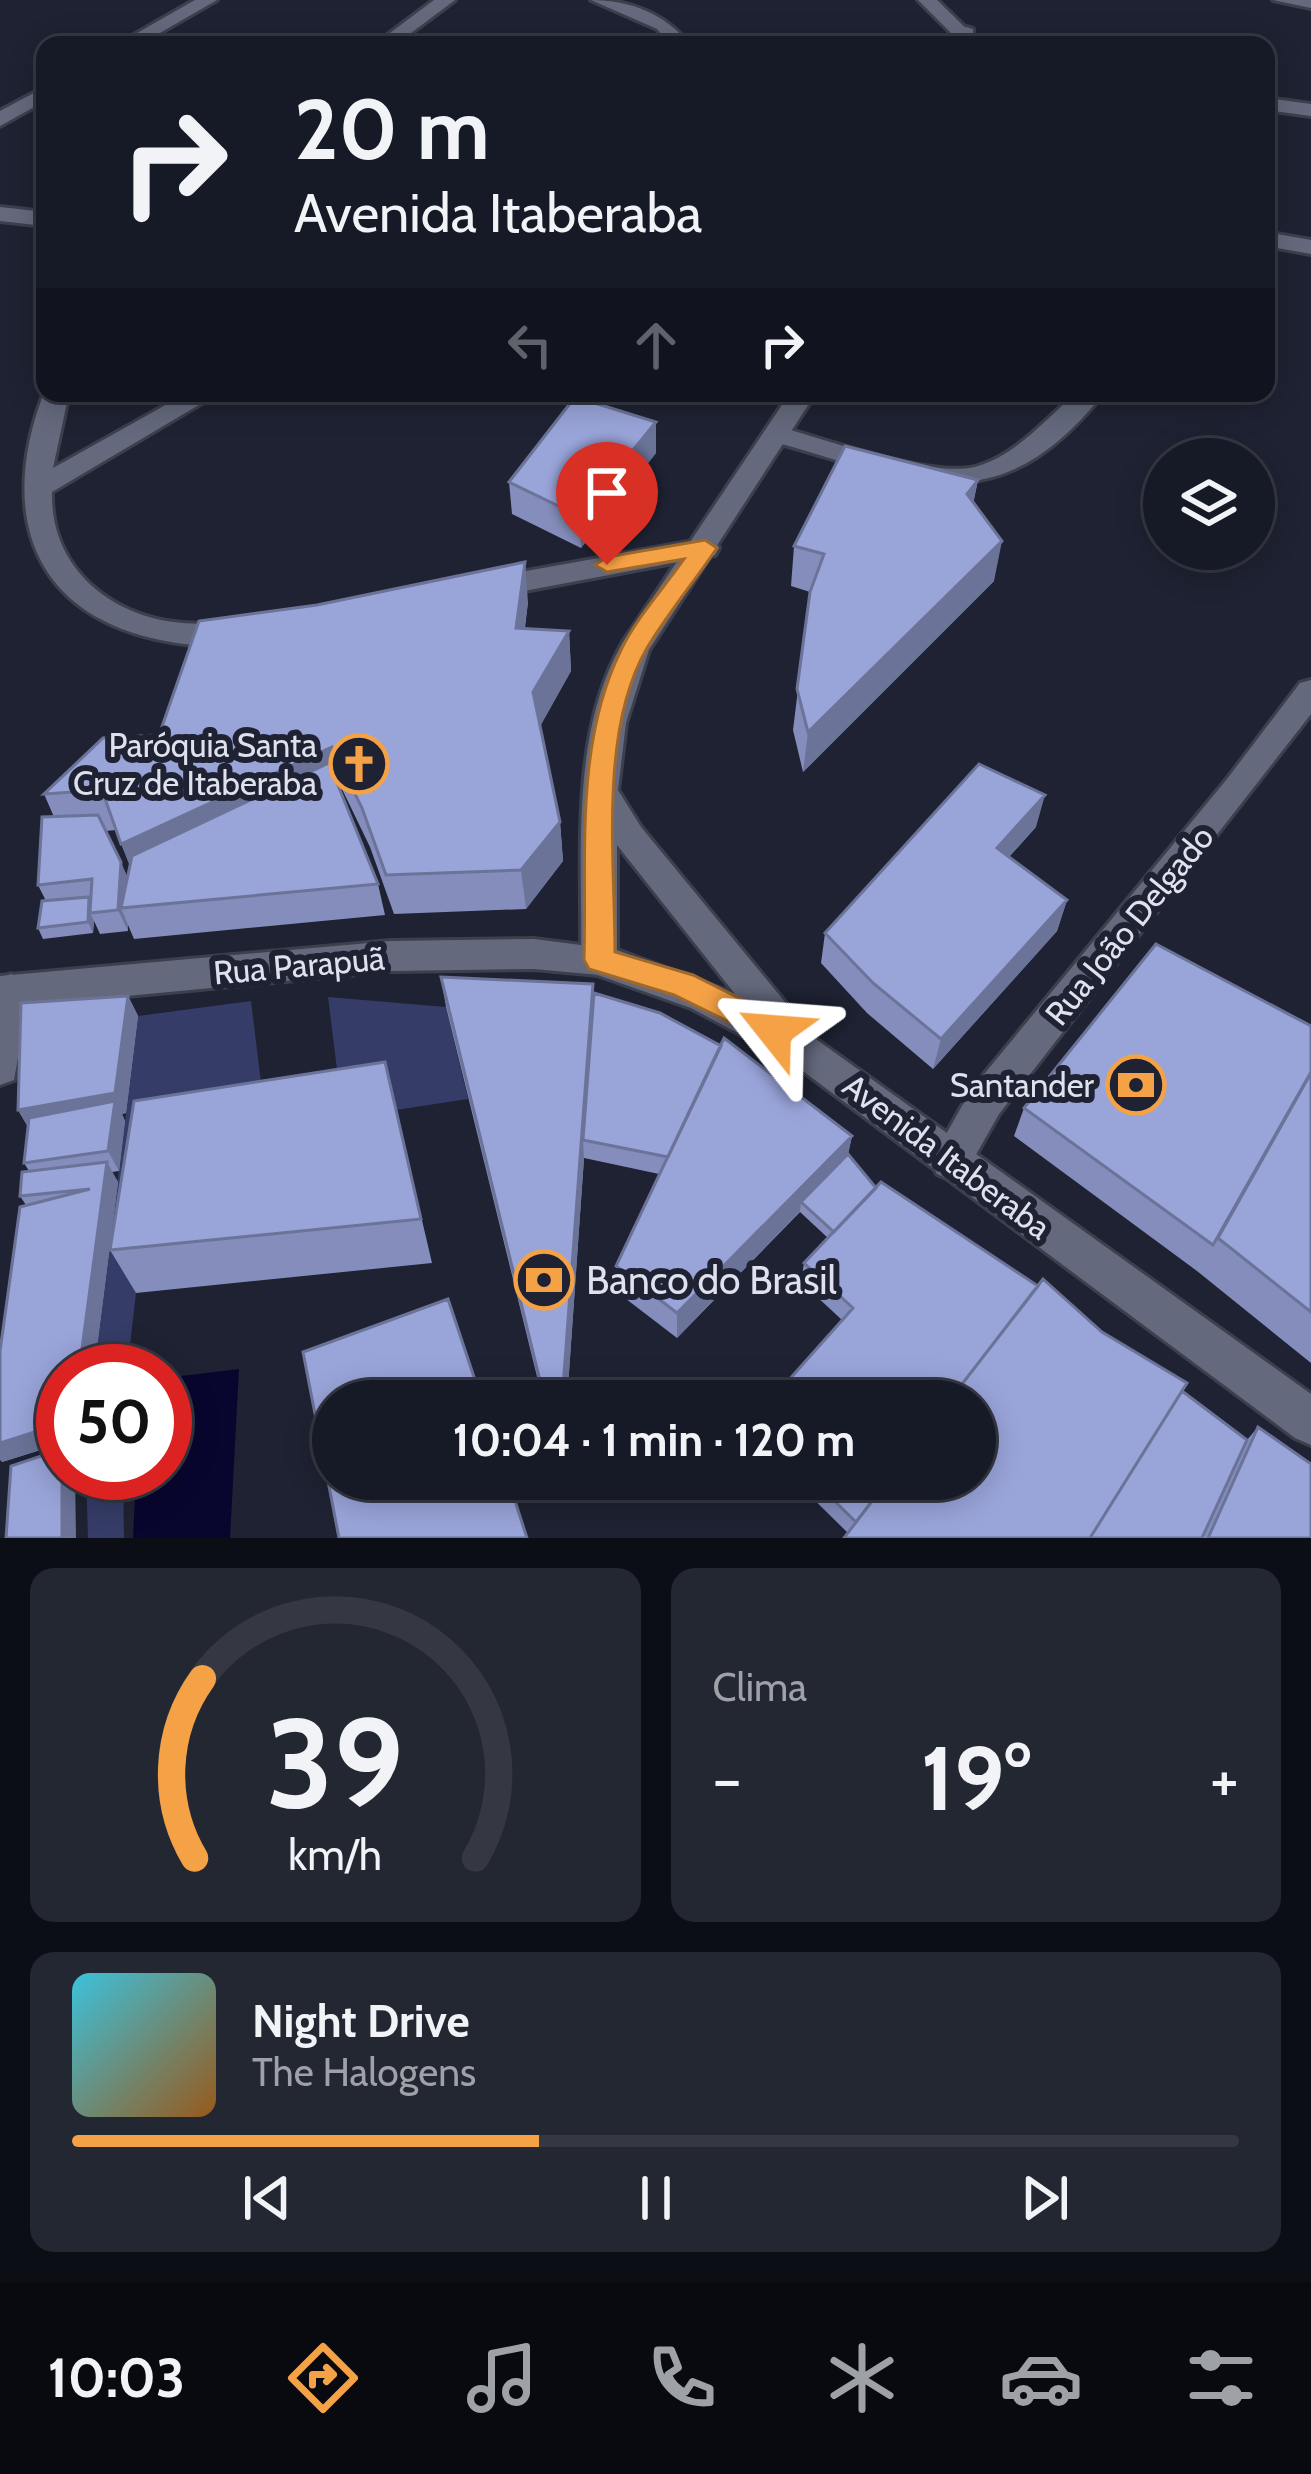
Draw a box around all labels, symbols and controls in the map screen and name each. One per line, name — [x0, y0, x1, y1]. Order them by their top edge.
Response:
text: 20 m — [294, 78, 490, 180]
icon: right — [96, 84, 252, 240]
text: Avenida Itaberaba — [294, 180, 702, 246]
icon: left — [497, 312, 563, 378]
icon: ahead — [623, 312, 689, 378]
icon: right — [749, 312, 815, 378]
map controls — [1143, 438, 1275, 570]
button: layers — [1143, 438, 1275, 570]
pin — [556, 442, 658, 565]
icon: arrive — [574, 460, 640, 526]
place label: Paróquia Santa Cruz de Itaberaba — [73, 725, 317, 803]
church icon: Paróquia Santa Cruz de Itaberaba — [328, 733, 390, 795]
street label: Rua João Delgado — [1036, 817, 1222, 1033]
street label: Rua Parapuã — [212, 938, 387, 992]
position arrow — [711, 968, 837, 1094]
bank icon: Santander — [1105, 1054, 1167, 1116]
street label: Avenida Itaberaba — [835, 1065, 1059, 1247]
place label: Santander — [950, 1065, 1095, 1105]
bank icon: Banco do Brasil — [513, 1249, 575, 1311]
place label: Banco do Brasil — [586, 1256, 837, 1304]
speed limit sign: 50 — [36, 1344, 192, 1500]
text: 10:04 · 1 min · 120 m — [453, 1413, 855, 1467]
text: Clima — [713, 1663, 807, 1711]
text: 39 — [267, 1687, 404, 1838]
text: 19° — [921, 1723, 1031, 1833]
text: − — [713, 1738, 742, 1819]
text: + — [1210, 1738, 1239, 1819]
text: km/h — [288, 1829, 382, 1881]
text: Night Drive — [252, 1994, 470, 2048]
text: The Halogens — [252, 2048, 476, 2096]
icon: previous — [234, 2165, 300, 2231]
icon: pause — [623, 2165, 689, 2231]
icon: next — [1012, 2165, 1078, 2231]
icon: directions — [281, 2336, 365, 2420]
icon: music — [460, 2336, 544, 2420]
icon: phone — [640, 2336, 724, 2420]
icon: climate — [820, 2336, 904, 2420]
icon: car — [999, 2336, 1083, 2420]
icon: filters — [1179, 2336, 1263, 2420]
text: 10:03 — [48, 2345, 185, 2411]

